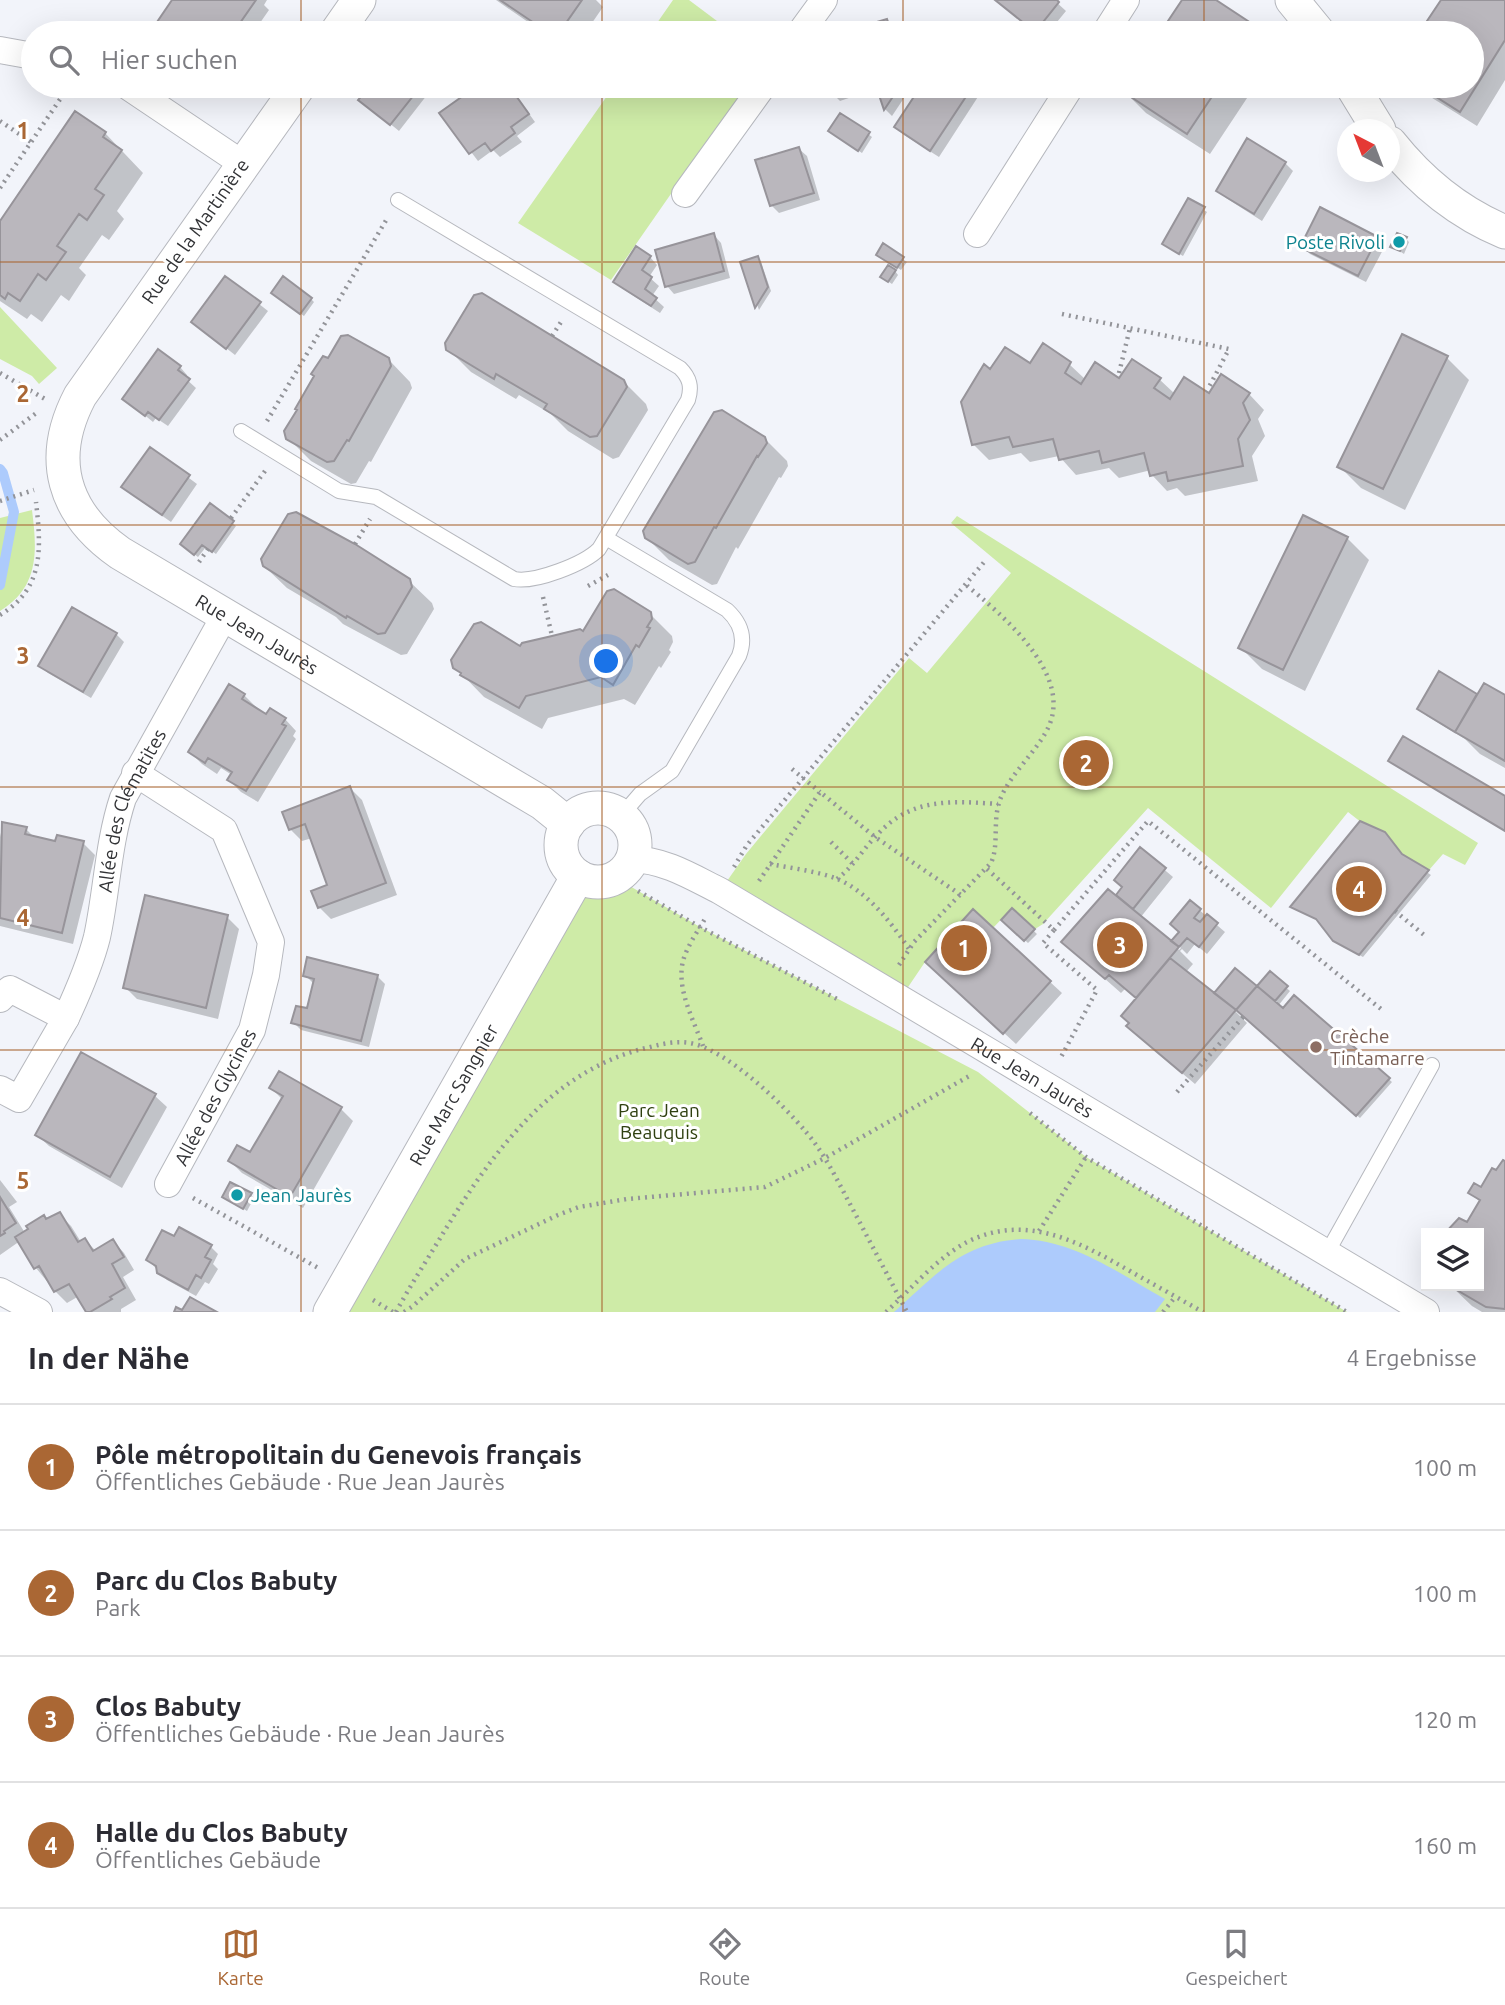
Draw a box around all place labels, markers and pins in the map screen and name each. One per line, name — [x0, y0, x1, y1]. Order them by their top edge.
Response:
place label: Poste Rivoli — [1286, 231, 1385, 253]
marker: Poste Rivoli — [1391, 234, 1407, 250]
pin: 2 — [1063, 737, 1109, 789]
pin: 4 — [1336, 863, 1382, 915]
pin: 3 — [1097, 919, 1143, 971]
pin: 1 — [941, 922, 987, 974]
place label: Crèche Tintamarre — [1330, 1025, 1425, 1069]
marker: Crèche Tintamarre — [1308, 1039, 1324, 1055]
place label: Jean Jaurès — [251, 1184, 352, 1206]
marker: Jean Jaurès — [229, 1187, 245, 1203]

